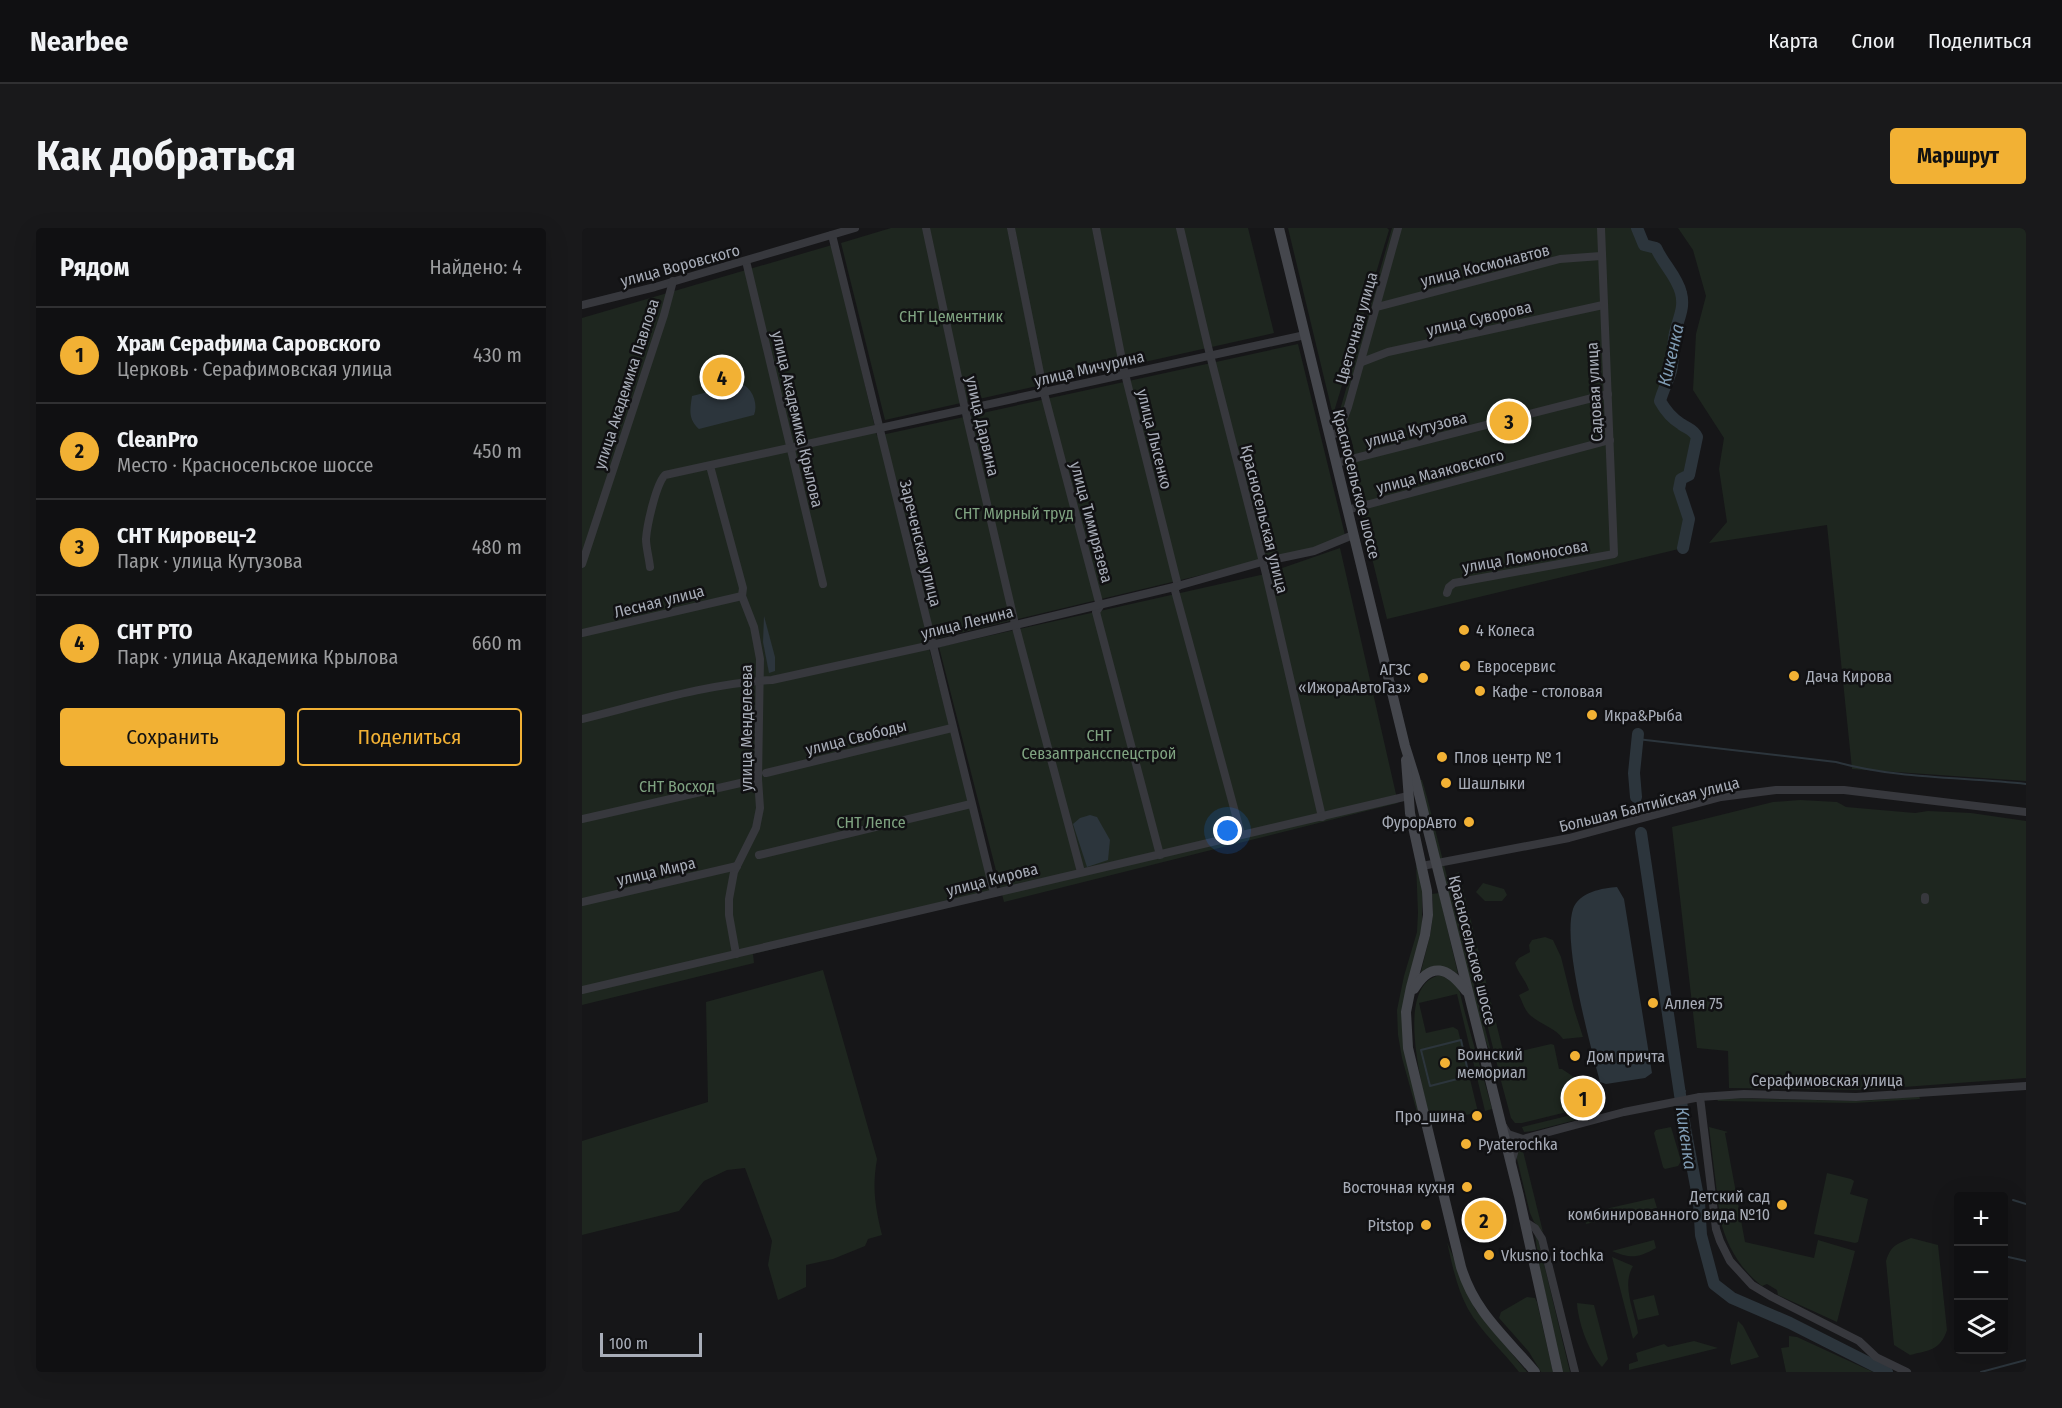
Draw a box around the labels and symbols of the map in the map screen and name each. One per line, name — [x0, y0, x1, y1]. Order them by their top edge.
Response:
street label: улица Воровского — [618, 240, 742, 291]
street label: улица Космонавтов — [1419, 240, 1552, 291]
street label: Цветочная улица — [1331, 270, 1382, 386]
street label: улица Академика Павлова — [590, 296, 663, 472]
street label: улица Суворова — [1425, 297, 1534, 340]
park label: СНТ Цементник — [899, 307, 1003, 326]
water label: Кикенка — [1653, 322, 1689, 388]
street label: улица Академика Крылова — [768, 329, 827, 509]
street label: Садовая улица — [1582, 342, 1607, 442]
street label: улица Мичурина — [1032, 347, 1146, 390]
pin: 4 — [702, 354, 742, 400]
street label: улица Дарвина — [962, 374, 1003, 478]
street label: улица Лысенко — [1133, 387, 1176, 491]
pin: 3 — [1490, 398, 1528, 444]
street label: Красносельское шоссе — [1329, 407, 1384, 561]
street label: улица Кутузова — [1363, 408, 1469, 451]
street label: Красносельская улица — [1237, 443, 1292, 595]
street label: улица Маяковского — [1374, 445, 1506, 498]
street label: улица Тимирязева — [1066, 459, 1117, 585]
street label: Зареченская улица — [896, 478, 945, 609]
park label: СНТ Мирный труд — [955, 504, 1073, 523]
street label: улица Ломоносова — [1461, 536, 1590, 577]
street label: Лесная улица — [612, 581, 706, 622]
street label: улица Ленина — [919, 602, 1015, 643]
place label: 4 Колеса — [1476, 621, 1535, 640]
marker: 4 Колеса — [1457, 623, 1471, 637]
place label: Евросервис — [1477, 657, 1556, 676]
marker: Евросервис — [1458, 659, 1472, 673]
place label: АГЗС «ИжораАвтоГаз» — [1298, 660, 1411, 697]
street label: улица Менделеева — [737, 664, 756, 792]
place label: Дача Кирова — [1805, 667, 1892, 686]
marker: Дача Кирова — [1787, 669, 1801, 683]
marker: АГЗС «ИжораАвтоГаз» — [1416, 671, 1430, 685]
place label: Кафе - столовая — [1492, 682, 1603, 701]
marker: Кафе - столовая — [1473, 684, 1487, 698]
place label: Икра&Рыба — [1604, 706, 1683, 725]
marker: Икра&Рыба — [1585, 708, 1599, 722]
street label: улица Свободы — [804, 716, 909, 759]
park label: СНТ Севзаптрансспецстрой — [1022, 726, 1176, 763]
place label: Плов центр № 1 — [1454, 748, 1562, 767]
marker: Плов центр № 1 — [1435, 750, 1449, 764]
street label: Большая Балтийская улица — [1557, 773, 1741, 836]
place label: Шашлыки — [1458, 774, 1525, 793]
marker: Шашлыки — [1439, 776, 1453, 790]
park label: СНТ Восход — [639, 777, 715, 796]
park label: СНТ Лепсе — [836, 813, 906, 832]
place label: ФурорАвто — [1382, 813, 1457, 832]
marker: ФурорАвто — [1462, 815, 1476, 829]
your location — [1213, 816, 1242, 845]
street label: улица Мира — [615, 853, 697, 890]
street label: улица Кирова — [944, 859, 1040, 900]
street label: Красносельское шоссе — [1445, 873, 1500, 1027]
place label: Аллея 75 — [1665, 994, 1723, 1013]
marker: Аллея 75 — [1646, 996, 1660, 1010]
place label: Воинский мемориал — [1457, 1045, 1526, 1082]
place label: Дом причта — [1586, 1047, 1665, 1066]
marker: Дом причта — [1568, 1049, 1582, 1063]
marker: Воинский мемориал — [1438, 1056, 1452, 1070]
street label: Серафимовская улица — [1751, 1071, 1903, 1090]
pin: 1 — [1564, 1076, 1602, 1120]
water label: Кикенка — [1671, 1105, 1701, 1171]
place label: Про_шина — [1395, 1107, 1465, 1126]
marker: Про_шина — [1470, 1109, 1484, 1123]
place label: Pyaterochka — [1478, 1135, 1558, 1154]
marker: Pyaterochka — [1459, 1137, 1473, 1151]
place label: Восточная кухня — [1342, 1178, 1455, 1197]
marker: Восточная кухня — [1460, 1180, 1474, 1194]
place label: Детский сад комбинированного вида №10 — [1567, 1187, 1770, 1224]
pin: 2 — [1464, 1198, 1504, 1242]
marker: Детский сад комбинированного вида №10 — [1775, 1198, 1789, 1212]
place label: Pitstop — [1368, 1216, 1414, 1235]
marker: Pitstop — [1419, 1218, 1433, 1232]
place label: Vkusno i tochka — [1501, 1246, 1604, 1265]
marker: Vkusno i tochka — [1482, 1248, 1496, 1262]
scale bar — [600, 1330, 702, 1358]

